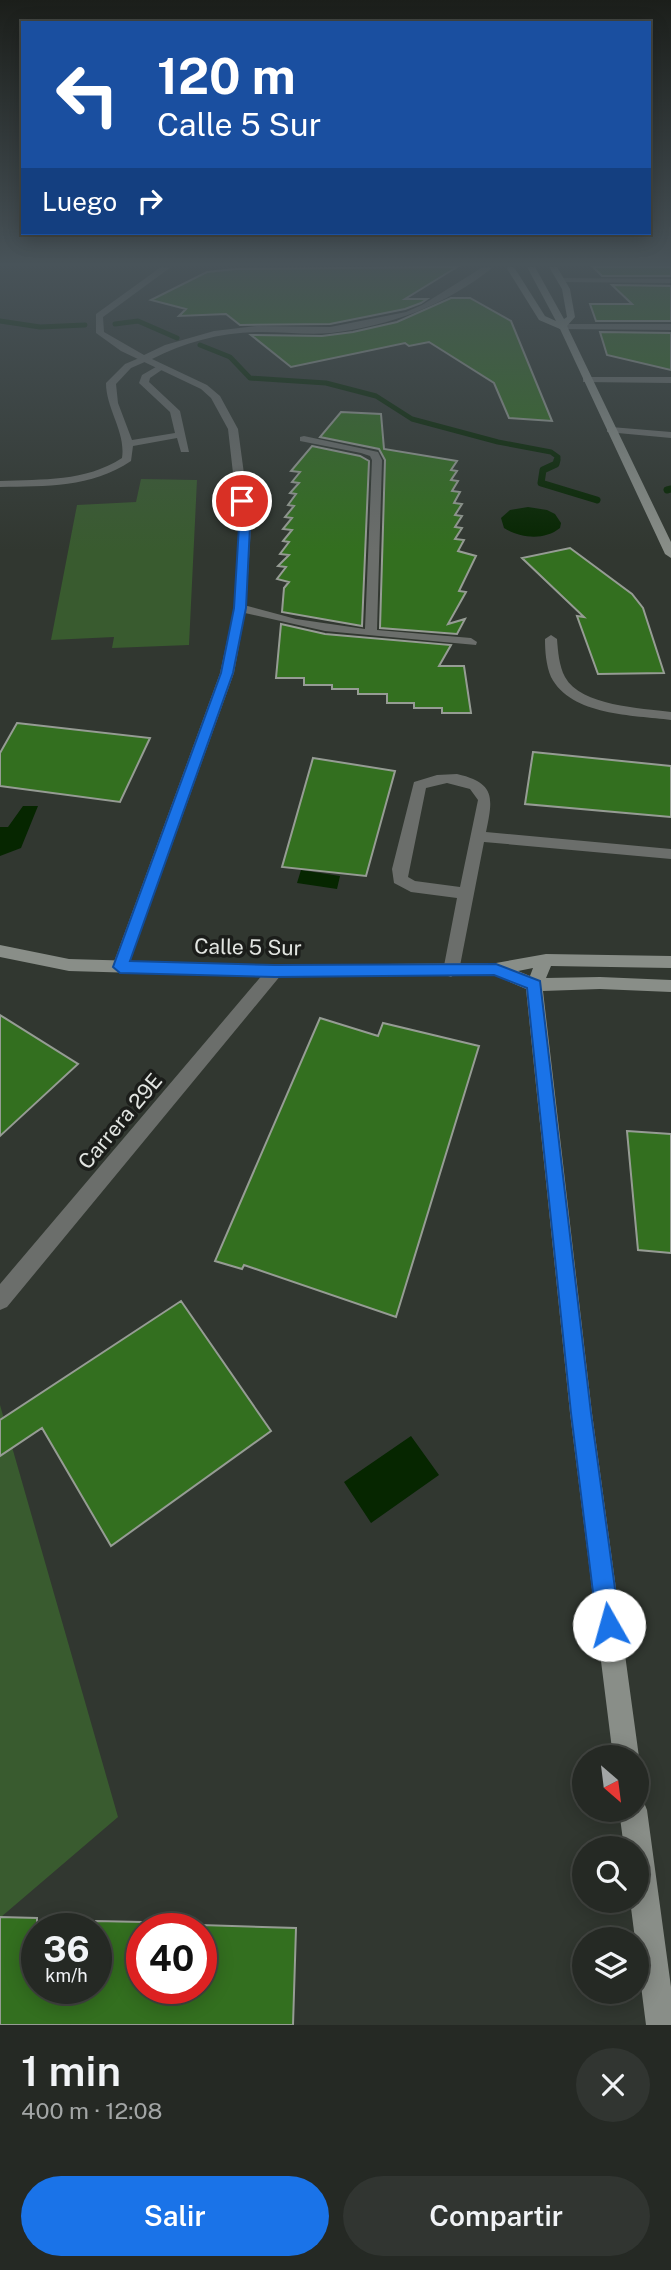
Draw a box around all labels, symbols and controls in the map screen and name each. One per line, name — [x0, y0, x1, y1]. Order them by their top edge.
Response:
text: 120 m — [157, 47, 296, 105]
icon: left — [42, 49, 133, 140]
text: Calle 5 Sur — [157, 106, 321, 143]
icon: right — [131, 182, 169, 220]
text: Luego — [42, 186, 117, 217]
pin — [212, 471, 272, 531]
icon: arrive — [223, 482, 261, 520]
street label: Calle 5 Sur — [194, 934, 302, 960]
street label: Carrera 29E — [73, 1068, 167, 1174]
position arrow — [572, 1588, 646, 1662]
north arrow — [572, 1745, 649, 1822]
map controls — [572, 1745, 649, 2004]
button: search — [572, 1836, 649, 1913]
speed limit sign: 40 — [126, 1913, 217, 2004]
button: layers — [572, 1927, 649, 2004]
text: 36 — [43, 1929, 90, 1970]
text: km/h — [45, 1965, 88, 1986]
text: 1 min — [21, 2046, 121, 2095]
button: close — [576, 2048, 650, 2122]
text: 400 m · 12:08 — [21, 2097, 162, 2124]
button: Salir — [21, 2176, 329, 2256]
button: Compartir — [343, 2176, 650, 2256]

